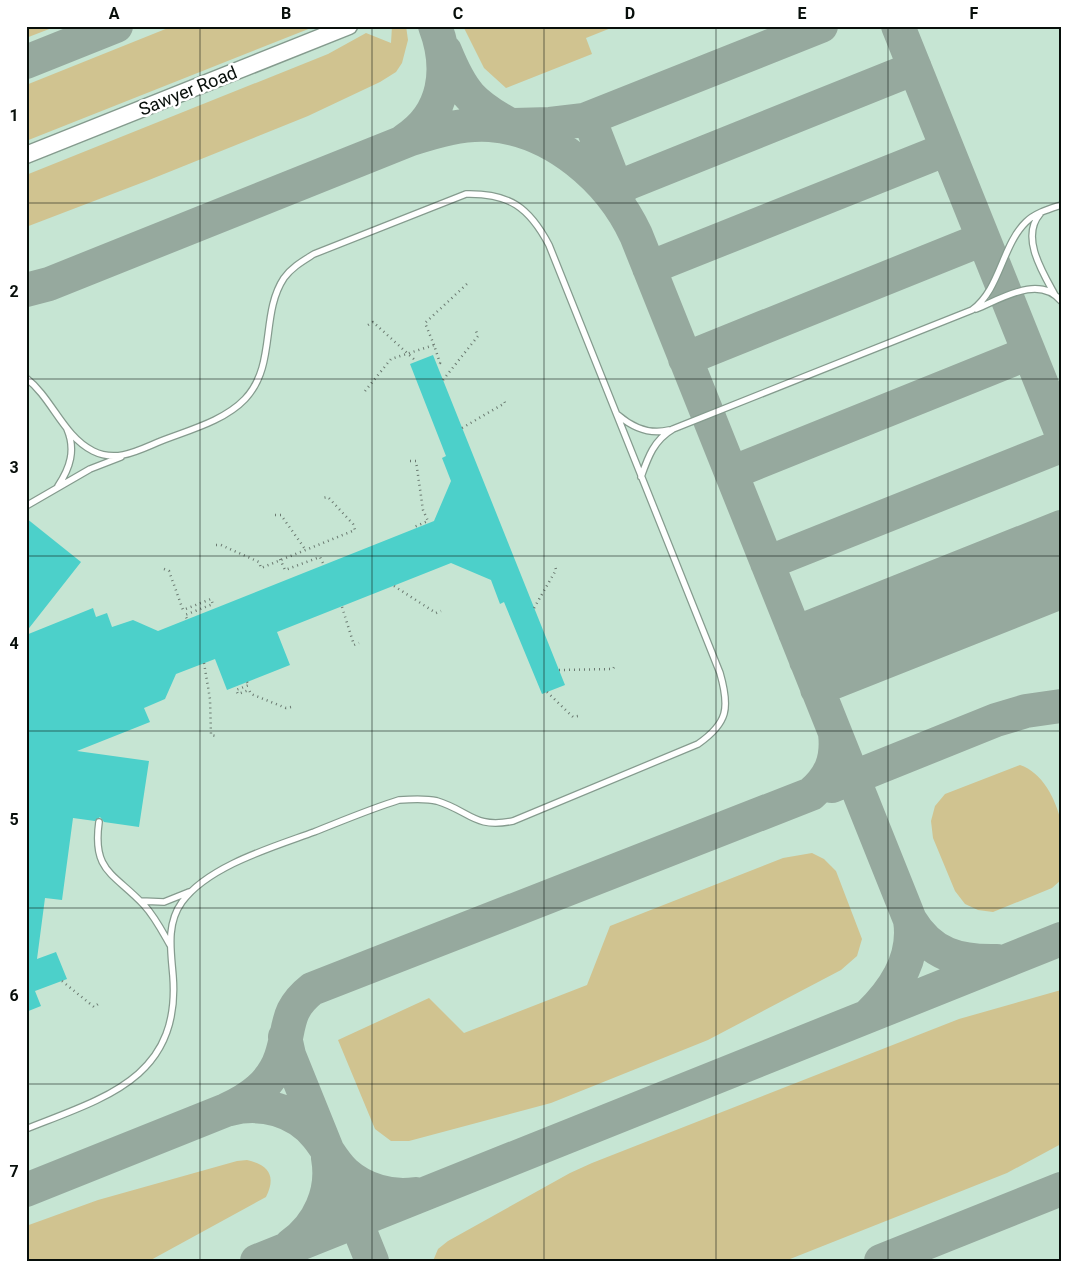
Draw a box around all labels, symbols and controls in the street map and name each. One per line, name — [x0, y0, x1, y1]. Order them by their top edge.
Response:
text: A — [109, 4, 120, 23]
text: B — [281, 4, 291, 23]
text: C — [453, 4, 463, 23]
text: D — [625, 4, 635, 23]
text: E — [798, 4, 807, 23]
text: F — [970, 4, 979, 23]
street label: Sawyer Road — [136, 61, 240, 120]
text: 1 — [9, 106, 19, 125]
text: 2 — [9, 282, 19, 301]
text: 3 — [9, 458, 19, 477]
text: 4 — [9, 634, 19, 653]
text: 5 — [9, 810, 19, 829]
text: 6 — [9, 986, 19, 1005]
text: 7 — [9, 1162, 19, 1181]

